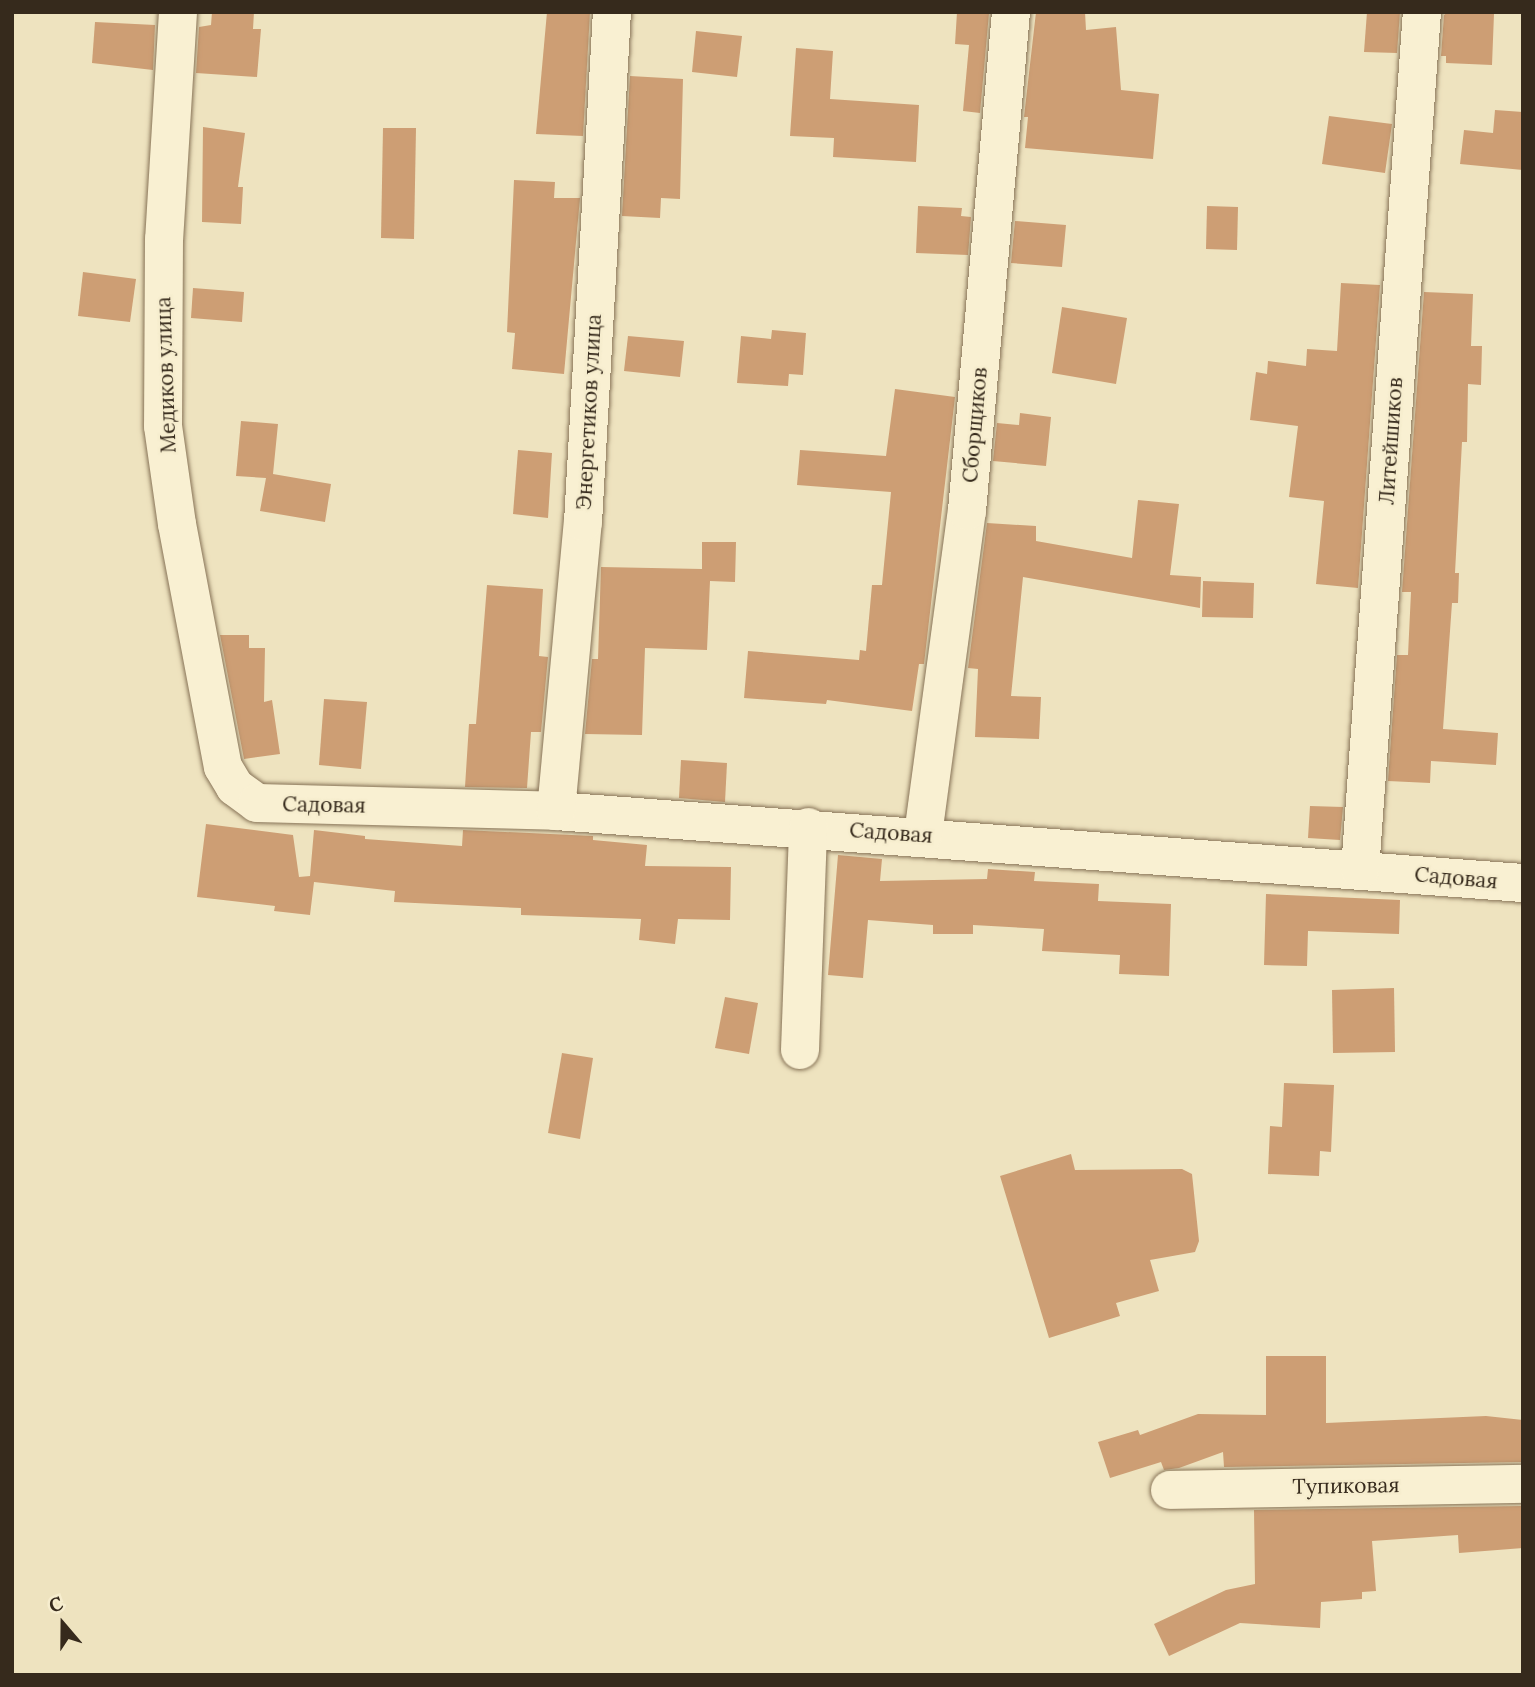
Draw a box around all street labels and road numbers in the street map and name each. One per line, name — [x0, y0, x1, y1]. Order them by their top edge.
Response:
street label: Медиков улица — [151, 296, 181, 454]
street label: Энергетиков улица — [571, 313, 607, 511]
street label: Сборщиков — [957, 366, 993, 484]
street label: Литейшиков — [1374, 376, 1408, 506]
street label: Садовая — [282, 792, 366, 818]
street label: Садовая — [849, 818, 933, 848]
street label: Садовая — [1413, 862, 1499, 894]
street label: Тупиковая — [1292, 1472, 1400, 1500]

